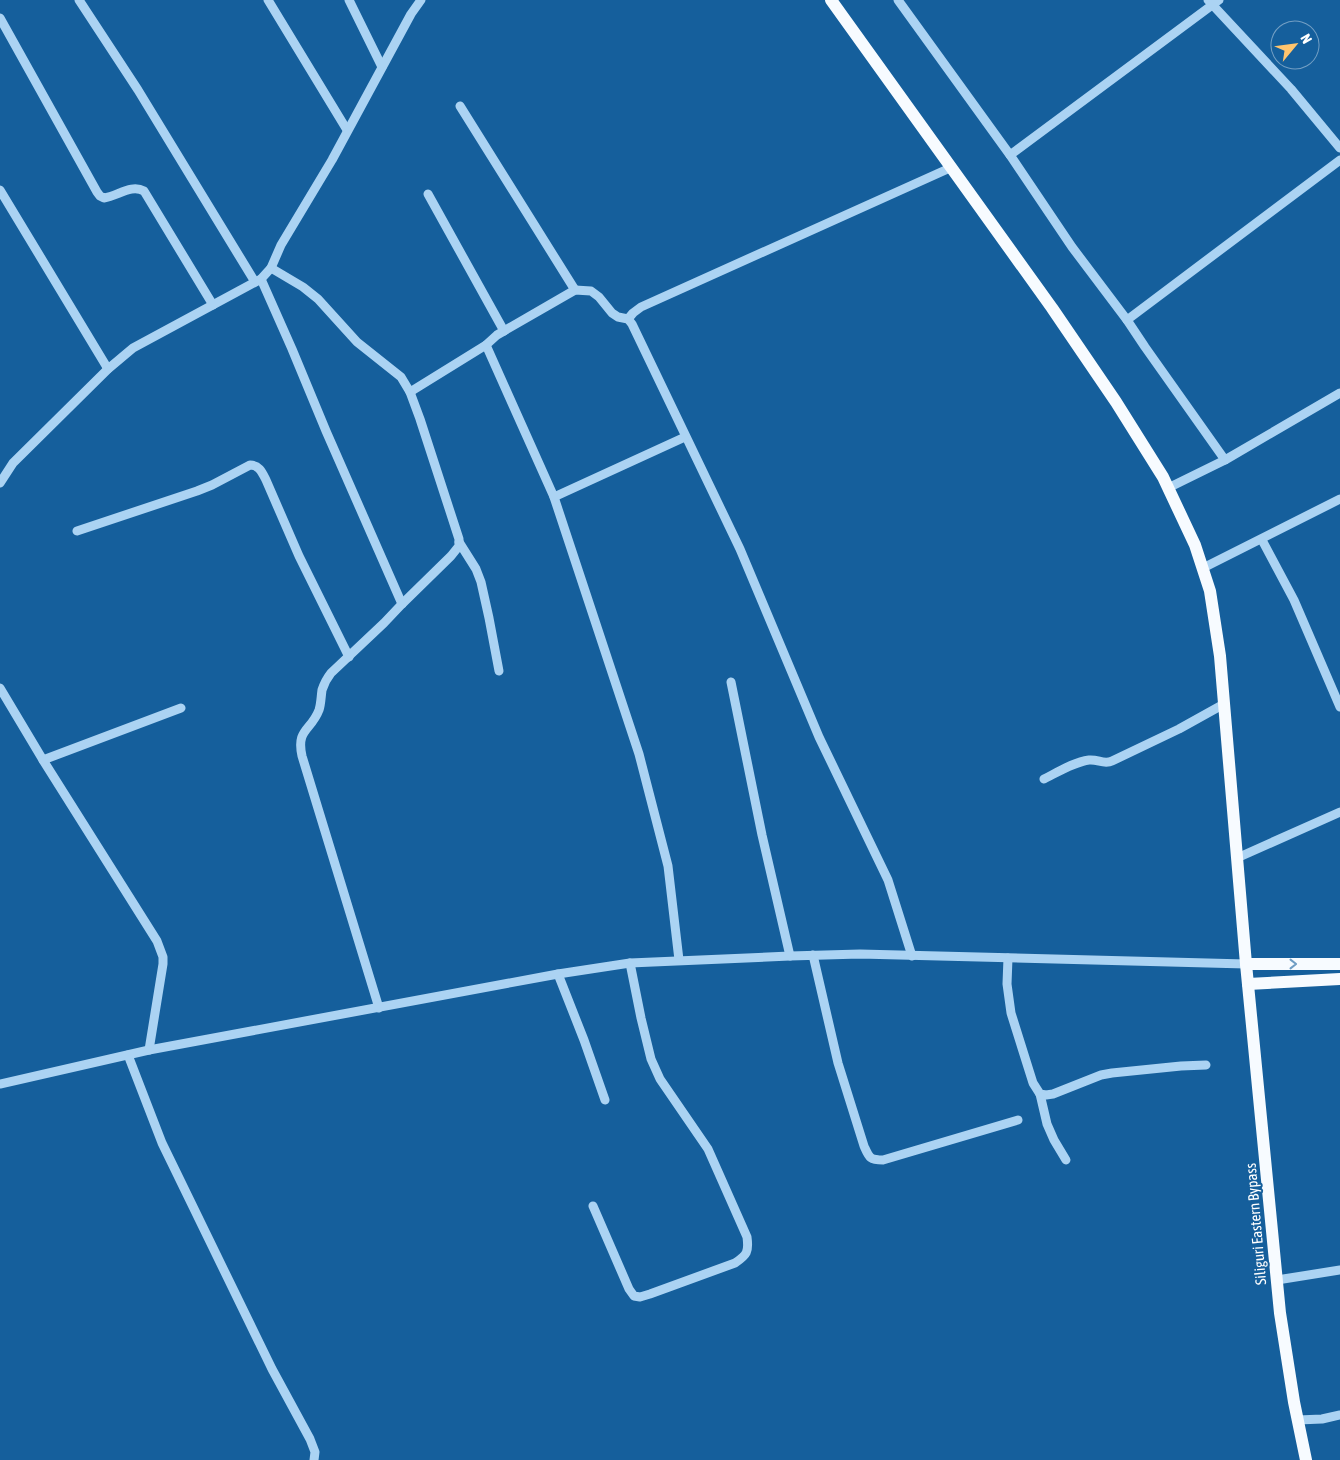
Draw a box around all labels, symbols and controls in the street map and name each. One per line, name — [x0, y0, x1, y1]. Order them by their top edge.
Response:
north arrow — [1270, 20, 1320, 70]
text: N — [1297, 31, 1315, 46]
one-way arrow — [1290, 959, 1297, 969]
street label: Siliguri Eastern Bypass — [1242, 1162, 1269, 1286]

